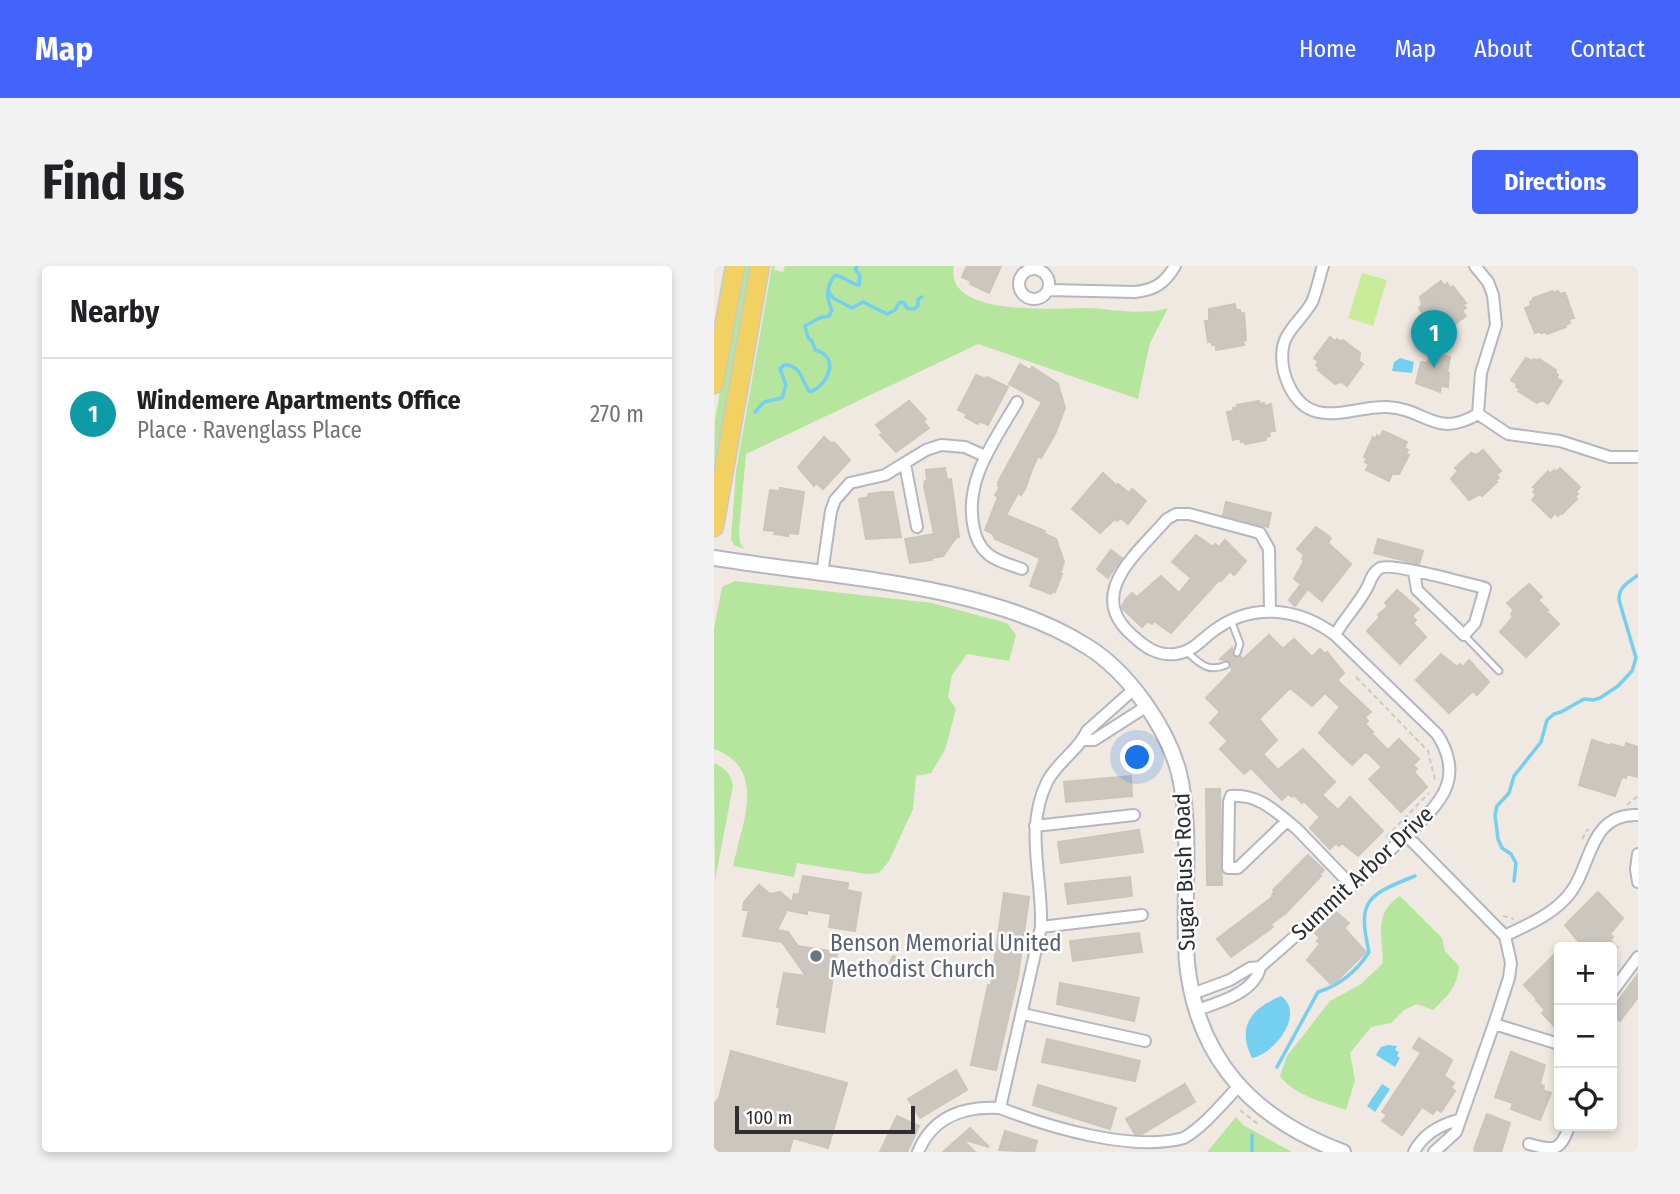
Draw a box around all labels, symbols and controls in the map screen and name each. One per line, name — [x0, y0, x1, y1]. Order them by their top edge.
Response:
text: Map — [35, 29, 93, 69]
text: Home — [1299, 35, 1356, 63]
text: Map — [1394, 35, 1436, 63]
text: About — [1474, 35, 1532, 63]
text: Contact — [1570, 35, 1645, 63]
button: Directions — [1472, 150, 1638, 214]
text: Find us — [42, 153, 185, 212]
text: Nearby — [70, 294, 159, 330]
pin: 1 — [1411, 310, 1457, 368]
text: Windemere Apartments Office — [137, 385, 461, 416]
text: 1 — [88, 400, 98, 428]
text: 270 m — [590, 400, 644, 428]
text: Place · Ravenglass Place — [137, 416, 362, 444]
your location — [1120, 740, 1154, 774]
street label: Sugar Bush Road — [1167, 792, 1201, 952]
street label: Summit Arbor Drive — [1285, 800, 1439, 946]
place label: Benson Memorial United Methodist Church — [830, 929, 1062, 983]
map controls — [1554, 942, 1617, 1131]
button: + — [1554, 942, 1617, 1005]
marker: Benson Memorial United Methodist Church — [808, 948, 824, 964]
button: − — [1554, 1005, 1617, 1068]
button: locate — [1554, 1068, 1617, 1131]
scale bar — [735, 1103, 915, 1135]
text: 100 m — [746, 1106, 792, 1129]

